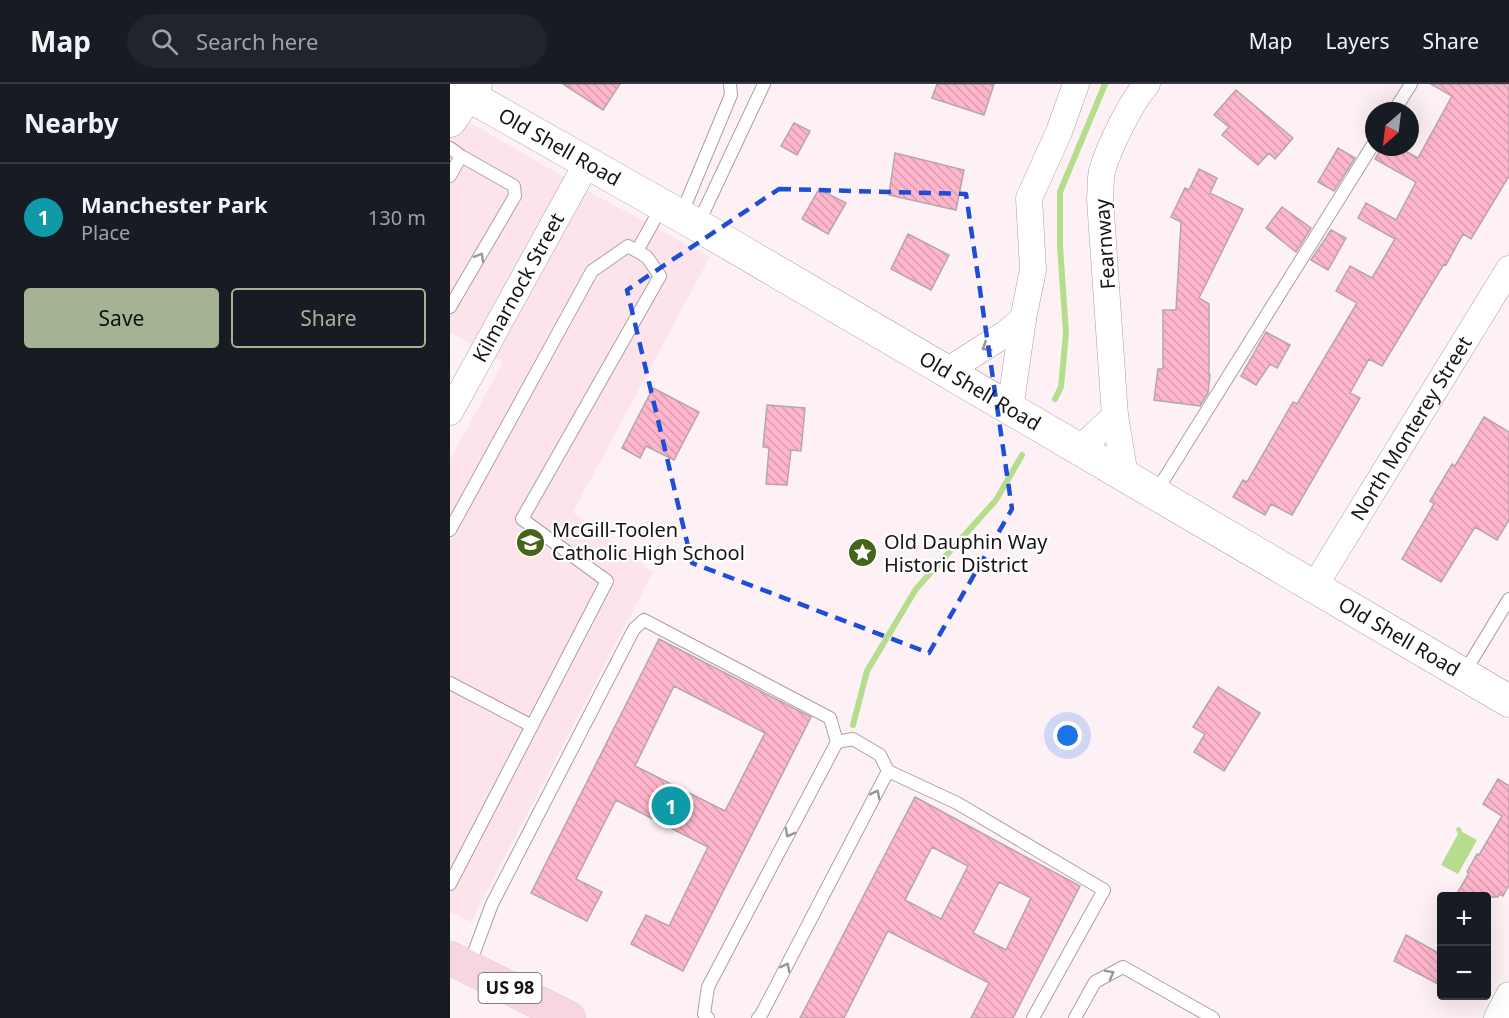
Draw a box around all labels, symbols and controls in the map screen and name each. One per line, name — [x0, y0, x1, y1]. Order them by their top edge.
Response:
search box — [127, 14, 547, 68]
text: Map — [30, 22, 91, 60]
icon: search — [148, 25, 181, 58]
text: Search here — [196, 26, 318, 56]
text: Map — [1249, 27, 1293, 55]
text: Layers — [1326, 27, 1390, 55]
text: Share — [1423, 27, 1479, 55]
street label: Old Shell Road — [494, 101, 626, 192]
north arrow — [1365, 102, 1419, 156]
text: Nearby — [24, 105, 119, 141]
text: Manchester Park — [81, 189, 268, 219]
street label: Fearnway — [1088, 197, 1121, 290]
text: 1 — [38, 204, 49, 231]
text: 130 m — [368, 204, 426, 231]
street label: Kilmarnock Street — [466, 208, 570, 367]
text: Place — [81, 219, 130, 246]
one-way arrow — [472, 253, 484, 264]
button: Save — [24, 288, 219, 348]
button: Share — [231, 288, 426, 348]
street label: North Monterey Street — [1344, 331, 1478, 525]
one-way arrow — [982, 339, 992, 351]
street label: Old Shell Road — [915, 344, 1046, 437]
place label: McGill-Toolen Catholic High School — [552, 516, 745, 566]
school or university icon: McGill-Toolen Catholic High School — [515, 526, 547, 558]
place label: Old Dauphin Way Historic District — [884, 528, 1048, 578]
place icon: Old Dauphin Way Historic District — [847, 537, 879, 569]
street label: Old Shell Road — [1334, 590, 1465, 682]
your location — [1053, 721, 1082, 750]
pin: 1 — [652, 784, 690, 828]
one-way arrow — [869, 790, 880, 800]
one-way arrow — [785, 827, 796, 838]
map controls — [1437, 892, 1491, 1000]
button: + — [1437, 892, 1491, 946]
button: − — [1437, 946, 1491, 1000]
one-way arrow — [779, 963, 791, 974]
one-way arrow — [1104, 970, 1114, 981]
road number: US 98 — [478, 973, 542, 1003]

